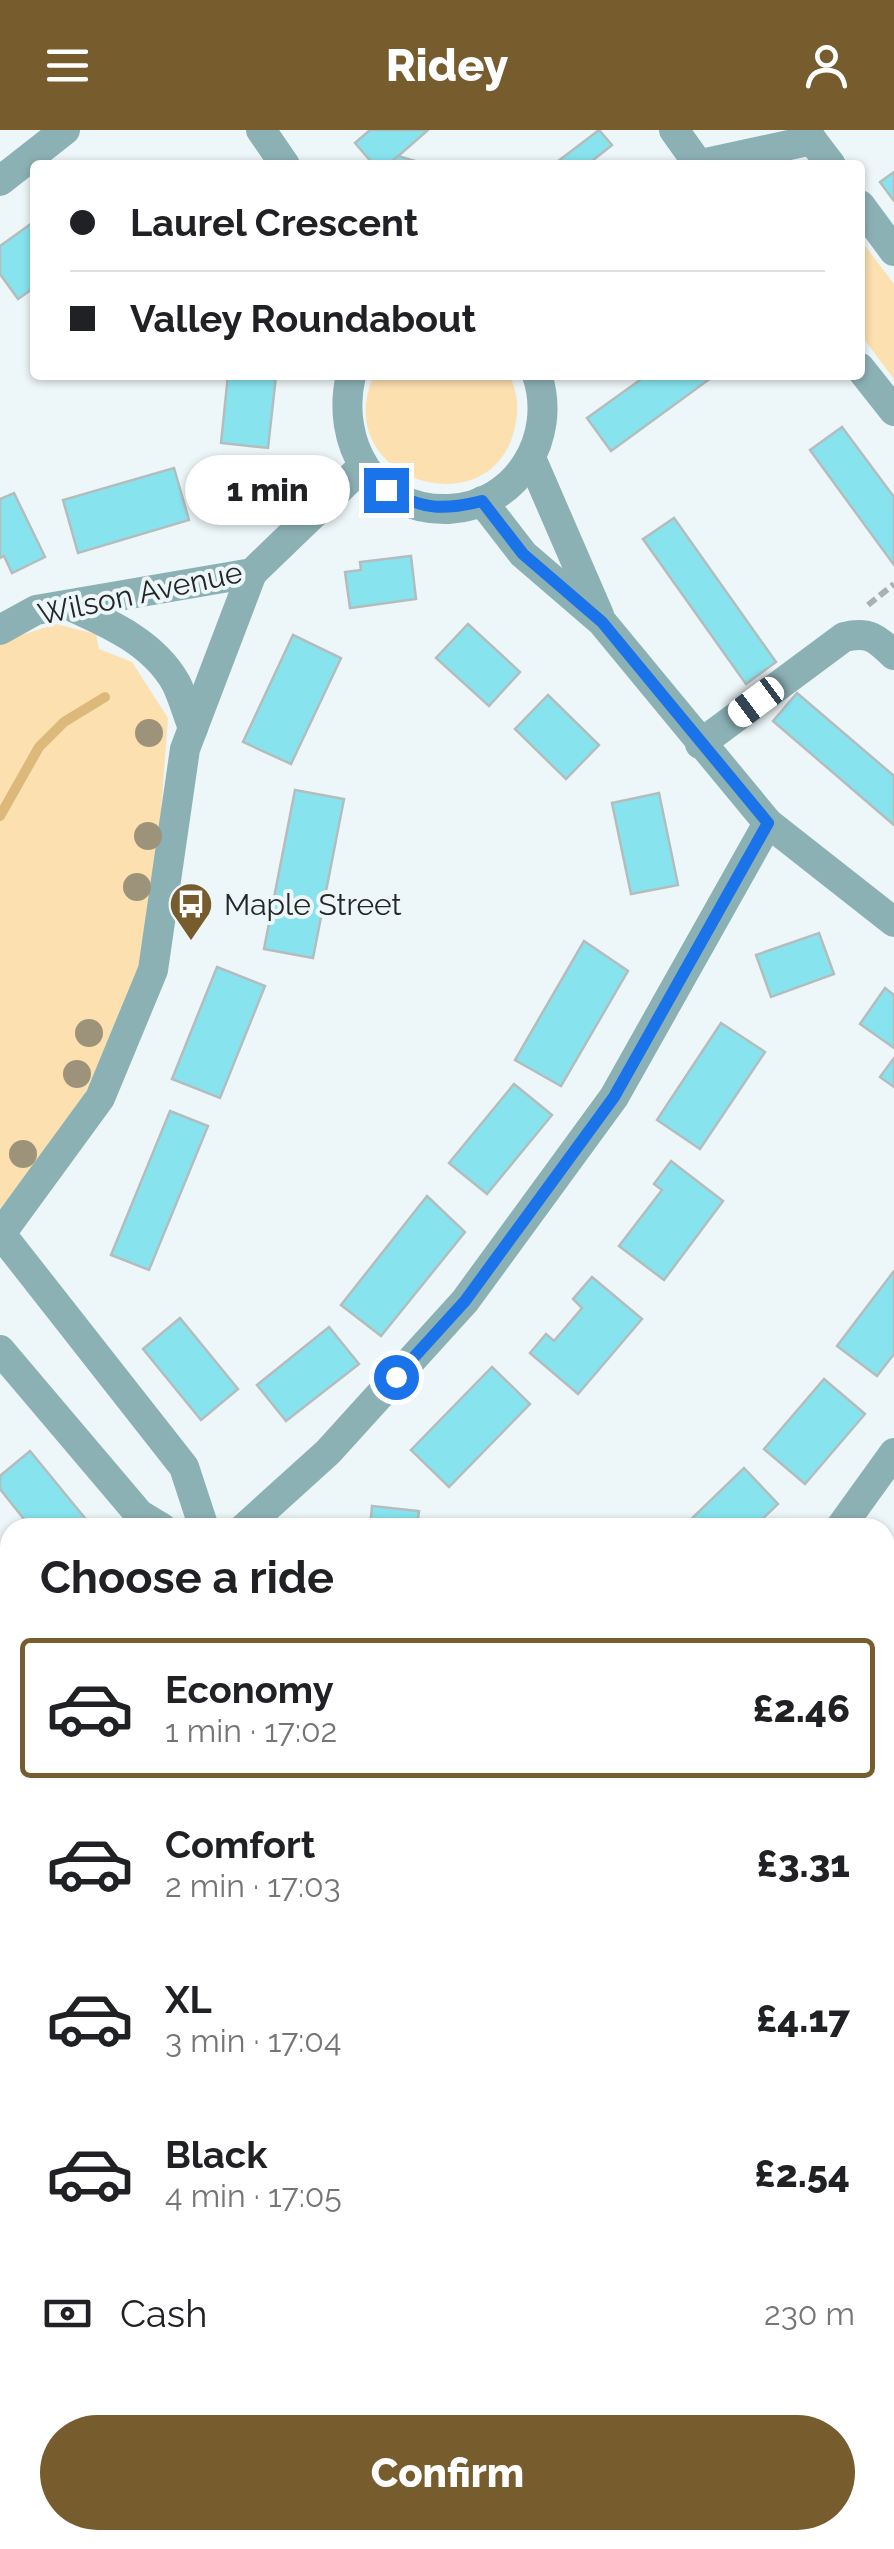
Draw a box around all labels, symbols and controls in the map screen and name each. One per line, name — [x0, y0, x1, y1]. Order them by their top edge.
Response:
icon: menu — [40, 38, 95, 93]
icon: person — [799, 38, 854, 93]
text: Ridey — [386, 39, 508, 92]
text: Laurel Crescent — [130, 200, 418, 245]
text: Valley Roundabout — [130, 296, 476, 341]
callout: 1 min — [186, 455, 351, 525]
route end — [364, 468, 409, 513]
text: 1 min — [226, 471, 309, 508]
street label: Wilson Avenue — [35, 554, 245, 632]
car — [723, 672, 789, 732]
bus stop icon: Maple Street — [168, 881, 214, 942]
place label: Maple Street — [224, 887, 402, 922]
route start — [374, 1355, 419, 1400]
text: Choose a ride — [40, 1551, 334, 1604]
icon: car — [45, 1663, 135, 1753]
text: Economy — [165, 1667, 334, 1712]
text: £2.46 — [752, 1686, 850, 1731]
text: 1 min · 17:02 — [165, 1712, 337, 1749]
icon: car — [45, 1818, 135, 1908]
text: Comfort — [165, 1822, 315, 1867]
text: £3.31 — [757, 1841, 850, 1886]
text: 2 min · 17:03 — [165, 1867, 341, 1904]
icon: car — [45, 1973, 135, 2063]
text: XL — [165, 1977, 212, 2022]
text: £4.17 — [756, 1996, 850, 2041]
text: 3 min · 17:04 — [165, 2022, 341, 2059]
icon: car — [45, 2128, 135, 2218]
text: Black — [165, 2132, 267, 2177]
text: £2.54 — [754, 2151, 850, 2196]
text: 4 min · 17:05 — [165, 2177, 342, 2214]
icon: cash — [40, 2286, 95, 2341]
text: Cash — [120, 2291, 207, 2336]
text: 230 m — [764, 2295, 855, 2332]
button: Confirm — [40, 2415, 855, 2530]

